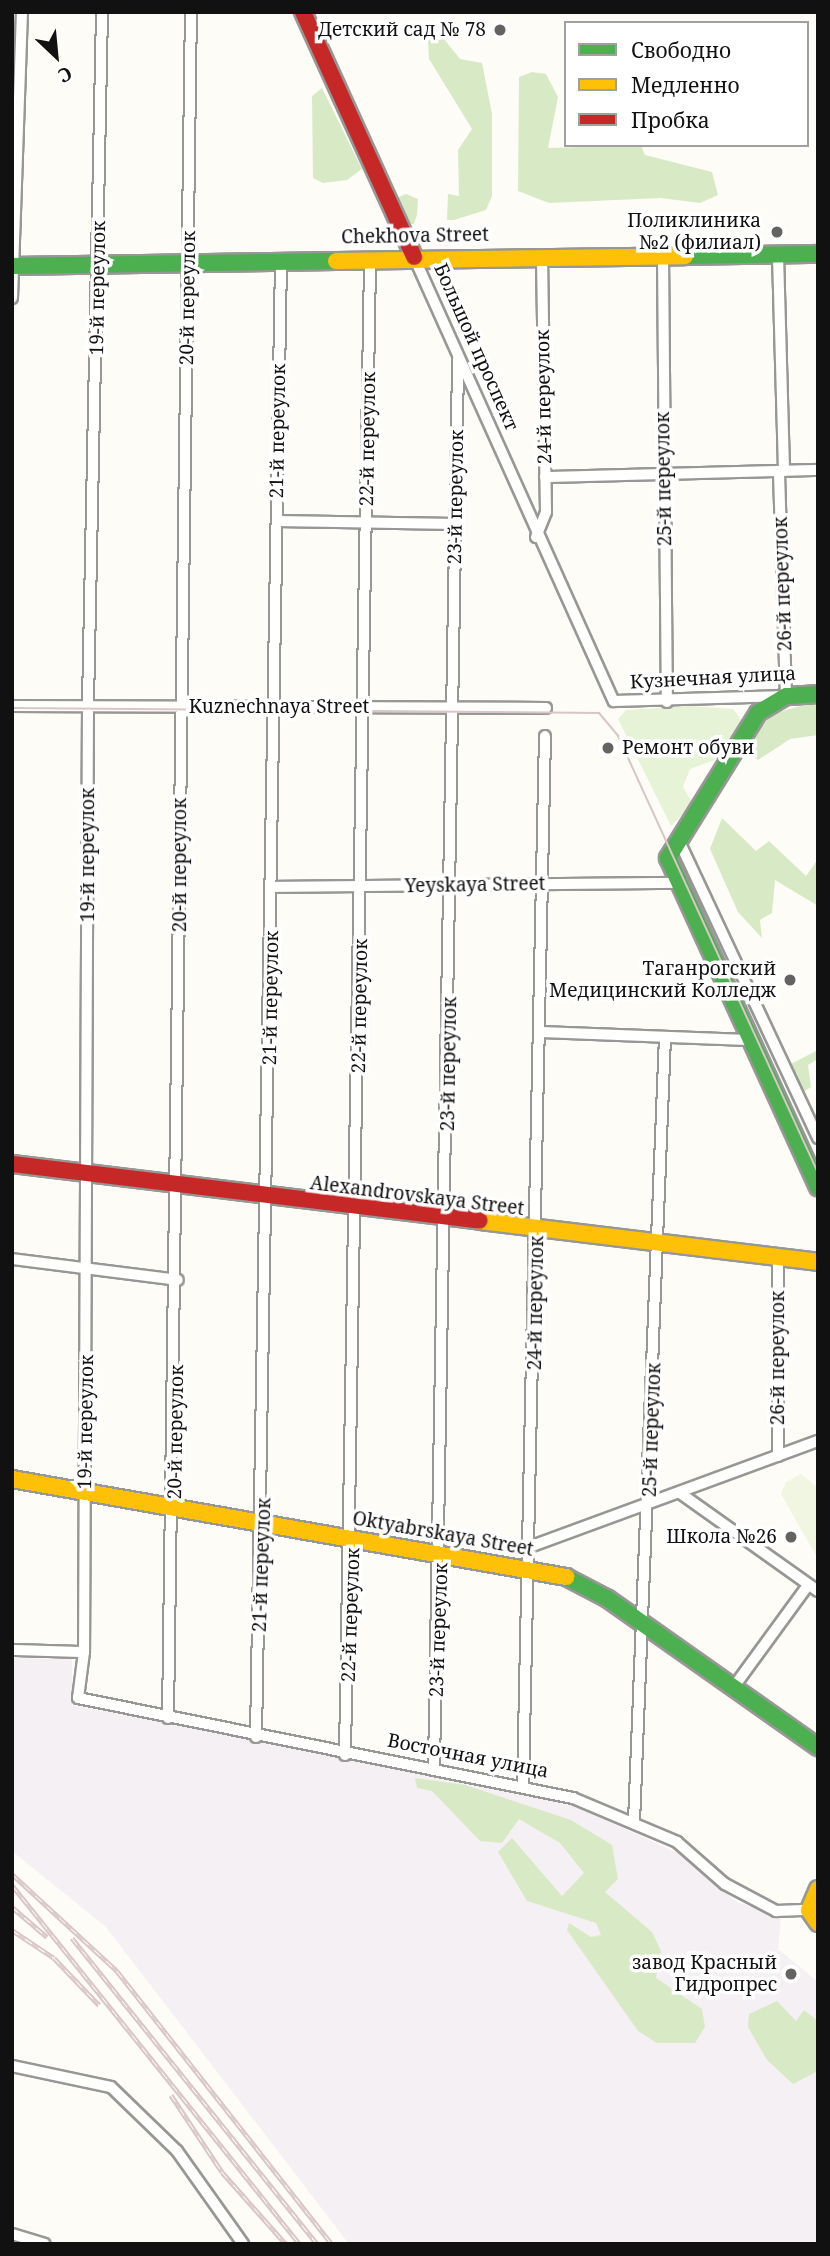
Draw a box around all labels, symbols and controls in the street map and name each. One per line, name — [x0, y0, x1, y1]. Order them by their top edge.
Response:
place label: Детский сад № 78 — [318, 19, 486, 41]
north arrow — [21, 21, 91, 91]
legend — [564, 21, 809, 147]
marker: Детский сад № 78 — [492, 22, 508, 38]
text: Свободно — [631, 36, 731, 64]
text: С — [54, 60, 77, 89]
text: Медленно — [631, 71, 740, 99]
text: Пробка — [631, 106, 710, 134]
place label: Поликлиника №2 (филиал) — [627, 210, 761, 254]
street label: 19-й переулок — [85, 221, 111, 355]
marker: Поликлиника №2 (филиал) — [767, 222, 787, 242]
street label: Chekhova Street — [341, 223, 489, 249]
street label: 20-й переулок — [175, 231, 201, 365]
street label: Большой проспект — [429, 260, 523, 434]
street label: 24-й переулок — [531, 330, 557, 464]
street label: 21-й переулок — [265, 364, 291, 498]
street label: 22-й переулок — [355, 372, 381, 506]
street label: 25-й переулок — [651, 412, 677, 546]
street label: 23-й переулок — [443, 430, 469, 564]
street label: 26-й переулок — [769, 516, 797, 652]
street label: Кузнечная улица — [629, 662, 797, 694]
street label: Kuznechnaya Street — [189, 696, 369, 718]
place label: Ремонт обуви — [622, 737, 754, 759]
marker: Ремонт обуви — [600, 740, 616, 756]
street label: 19-й переулок — [77, 788, 99, 922]
street label: 20-й переулок — [169, 798, 191, 932]
street label: Yeyskaya Street — [404, 872, 546, 898]
street label: 21-й переулок — [258, 931, 284, 1065]
street label: 22-й переулок — [347, 939, 373, 1073]
place label: Таганрогский Медицинский Колледж — [549, 958, 776, 1002]
marker: Таганрогский Медицинский Колледж — [782, 972, 798, 988]
street label: 23-й переулок — [436, 997, 462, 1131]
street label: Alexandrovskaya Street — [309, 1172, 525, 1220]
street label: 24-й переулок — [523, 1236, 549, 1370]
street label: 26-й переулок — [767, 1291, 789, 1425]
street label: 19-й переулок — [73, 1355, 99, 1489]
street label: 25-й переулок — [638, 1362, 666, 1498]
street label: 20-й переулок — [163, 1365, 189, 1499]
street label: 21-й переулок — [248, 1497, 276, 1633]
street label: Oktyabrskaya Street — [351, 1507, 535, 1561]
place label: Школа №26 — [666, 1526, 777, 1548]
marker: Школа №26 — [783, 1529, 799, 1545]
street label: 22-й переулок — [337, 1547, 365, 1683]
street label: 23-й переулок — [425, 1562, 453, 1698]
street label: Восточная улица — [385, 1729, 551, 1783]
place label: завод Красный Гидропрес — [632, 1952, 777, 1996]
marker: завод Красный Гидропрес — [783, 1966, 799, 1982]

